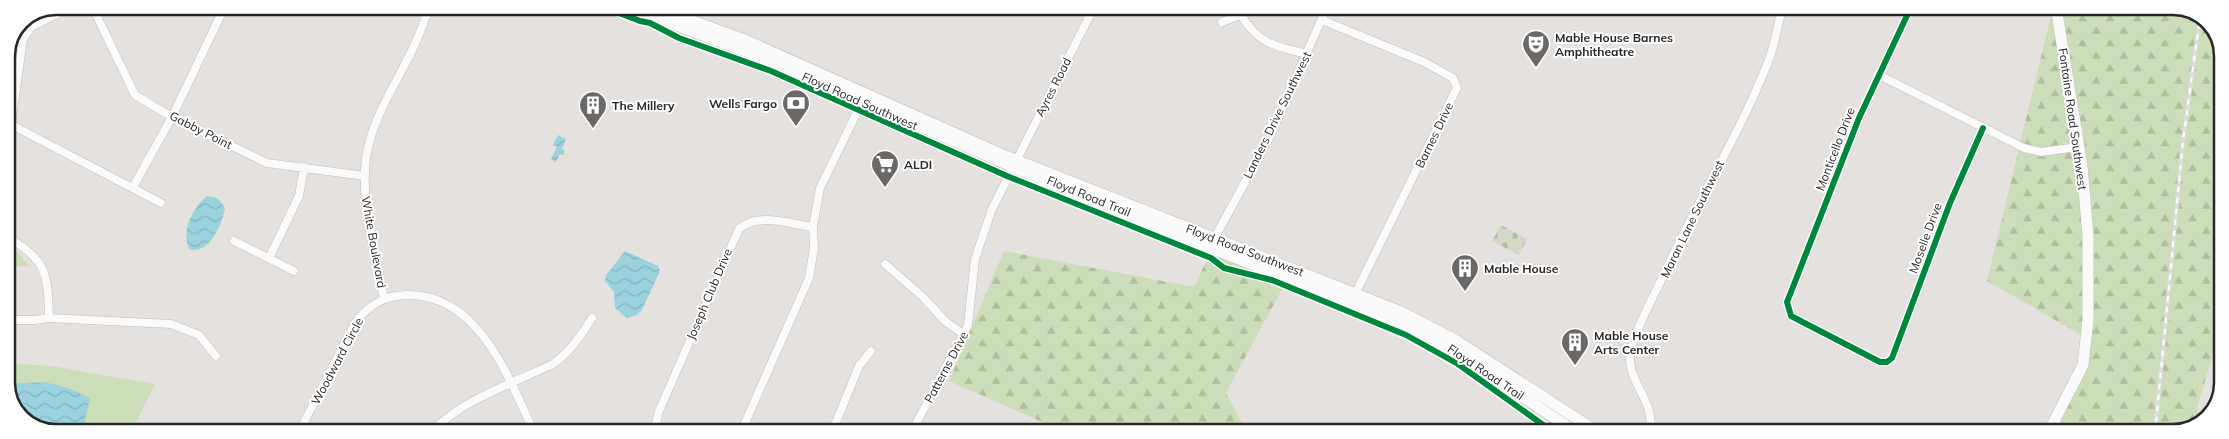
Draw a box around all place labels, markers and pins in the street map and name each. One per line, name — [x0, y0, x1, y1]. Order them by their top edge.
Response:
theatre icon: Mable House Barnes Amphitheatre — [1521, 29, 1551, 68]
place label: Mable House Barnes Amphitheatre — [1555, 30, 1673, 59]
bank icon: Wells Fargo — [781, 88, 811, 127]
building icon: The Millery — [578, 90, 608, 129]
place label: Wells Fargo — [709, 96, 777, 111]
place label: The Millery — [612, 98, 675, 113]
supermarket icon: ALDI — [870, 149, 900, 188]
place label: ALDI — [904, 157, 932, 172]
building icon: Mable House — [1450, 253, 1480, 292]
place label: Mable House — [1484, 261, 1559, 276]
building icon: Mable House Arts Center — [1560, 327, 1590, 366]
place label: Mable House Arts Center — [1594, 328, 1669, 357]

